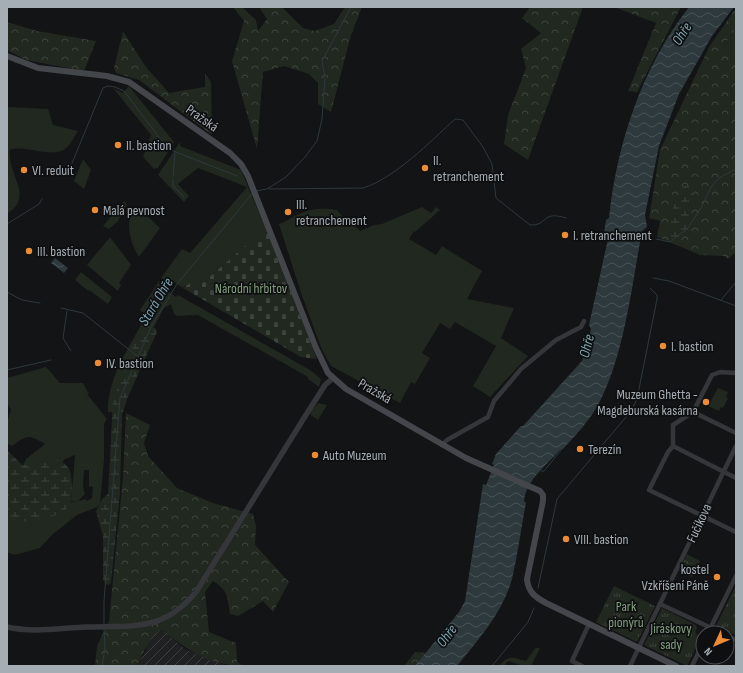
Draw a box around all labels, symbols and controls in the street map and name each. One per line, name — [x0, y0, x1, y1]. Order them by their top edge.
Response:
water label: Ohře — [668, 19, 696, 49]
street label: Pražská — [182, 101, 222, 135]
place label: II. bastion — [126, 137, 171, 154]
marker: II. bastion — [113, 140, 123, 150]
place label: II. retranchement — [433, 152, 504, 185]
place label: VI. reduit — [32, 162, 74, 179]
marker: II. retranchement — [420, 163, 430, 173]
marker: VI. reduit — [19, 165, 29, 175]
place label: III. retranchement — [296, 196, 367, 229]
place label: Malá pevnost — [103, 202, 165, 219]
marker: Malá pevnost — [90, 205, 100, 215]
marker: III. retranchement — [283, 207, 293, 217]
place label: I. retranchement — [573, 227, 652, 244]
marker: I. retranchement — [560, 230, 570, 240]
place label: III. bastion — [37, 243, 85, 260]
marker: III. bastion — [24, 246, 34, 256]
water label: Stará Ohře — [134, 274, 178, 329]
park label: Národní hřbitov — [215, 280, 288, 297]
water label: Ohře — [575, 332, 599, 360]
place label: I. bastion — [671, 338, 714, 355]
marker: I. bastion — [658, 341, 668, 351]
place label: IV. bastion — [106, 355, 154, 372]
marker: IV. bastion — [93, 358, 103, 368]
street label: Pražská — [355, 375, 395, 407]
place label: Muzeum Ghetta - Magdeburská kasárna — [597, 386, 698, 419]
marker: Muzeum Ghetta - Magdeburská kasárna — [701, 397, 711, 407]
place label: Terezín — [588, 441, 621, 458]
marker: Terezín — [575, 444, 585, 454]
place label: Auto Muzeum — [322, 447, 387, 464]
marker: Auto Muzeum — [310, 450, 320, 460]
street label: Fučíkova — [683, 501, 715, 545]
place label: VIII. bastion — [574, 531, 629, 548]
marker: VIII. bastion — [561, 534, 571, 544]
place label: kostel Vzkříšení Páně — [642, 561, 709, 594]
marker: kostel Vzkříšení Páně — [712, 572, 722, 582]
park label: Park pionýrů — [608, 598, 644, 631]
park label: Jiráskovy sady — [649, 620, 692, 653]
water label: Ohře — [432, 621, 462, 651]
north arrow — [695, 625, 735, 665]
text: N — [701, 645, 715, 658]

